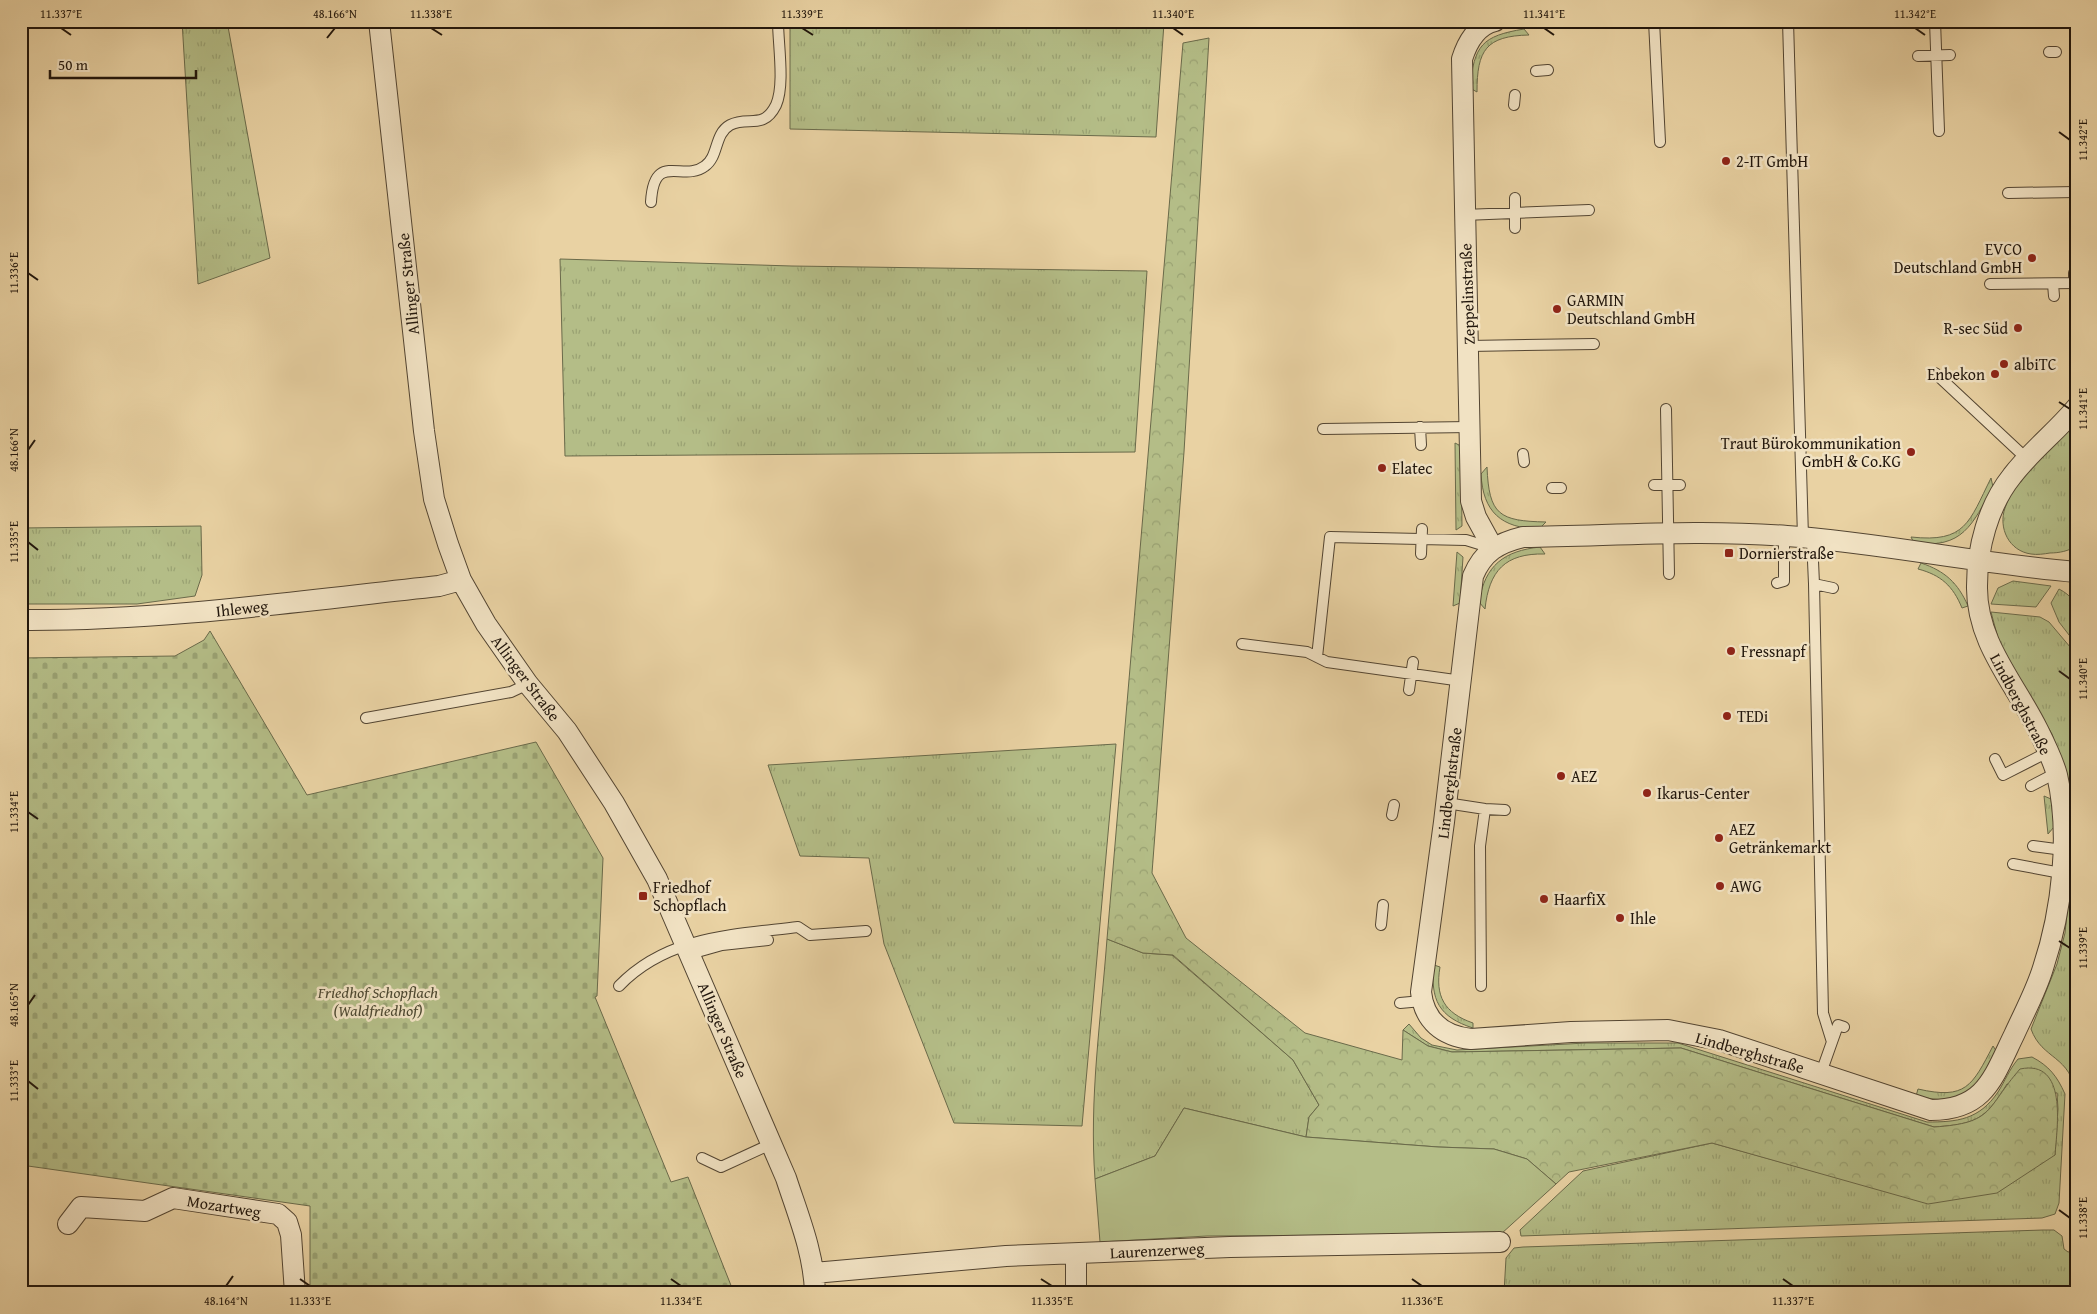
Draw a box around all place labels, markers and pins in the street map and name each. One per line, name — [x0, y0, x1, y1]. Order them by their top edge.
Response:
place label: 2-IT GmbH — [1736, 149, 1808, 173]
marker: 2-IT GmbH — [1720, 155, 1732, 167]
place label: EVCO Deutschland GmbH — [1894, 237, 2022, 279]
marker: EVCO Deutschland GmbH — [2026, 252, 2038, 264]
place label: GARMIN Deutschland GmbH — [1567, 288, 1696, 330]
marker: GARMIN Deutschland GmbH — [1551, 303, 1563, 315]
place label: R-sec Süd — [1944, 316, 2008, 340]
marker: R-sec Süd — [2012, 322, 2024, 334]
place label: albiTC — [2014, 352, 2057, 376]
marker: albiTC — [1998, 358, 2010, 370]
place label: Enbekon — [1927, 362, 1985, 386]
marker: Enbekon — [1989, 368, 2001, 380]
place label: Traut Bürokommunikation GmbH & Co.KG — [1721, 431, 1902, 473]
marker: Traut Bürokommunikation GmbH & Co.KG — [1905, 446, 1917, 458]
place label: Elatec — [1392, 456, 1432, 480]
marker: Elatec — [1376, 462, 1388, 474]
place label: Dornierstraße — [1739, 541, 1834, 565]
marker: Dornierstraße — [1723, 547, 1735, 559]
place label: Fressnapf — [1741, 639, 1808, 663]
marker: Fressnapf — [1725, 645, 1737, 657]
place label: TEDi — [1737, 704, 1769, 728]
marker: TEDi — [1721, 710, 1733, 722]
place label: AEZ — [1571, 764, 1597, 788]
marker: AEZ — [1555, 770, 1567, 782]
place label: Ikarus-Center — [1657, 781, 1750, 805]
marker: Ikarus-Center — [1641, 787, 1653, 799]
place label: AEZ Getränkemarkt — [1729, 817, 1831, 859]
marker: AEZ Getränkemarkt — [1713, 832, 1725, 844]
place label: AWG — [1730, 874, 1762, 898]
place label: Friedhof Schopflach — [653, 875, 726, 917]
marker: AWG — [1714, 880, 1726, 892]
place label: HaarfiX — [1554, 887, 1606, 911]
marker: Friedhof Schopflach — [637, 890, 649, 902]
marker: HaarfiX — [1538, 893, 1550, 905]
place label: Ihle — [1630, 906, 1656, 930]
marker: Ihle — [1614, 912, 1626, 924]

